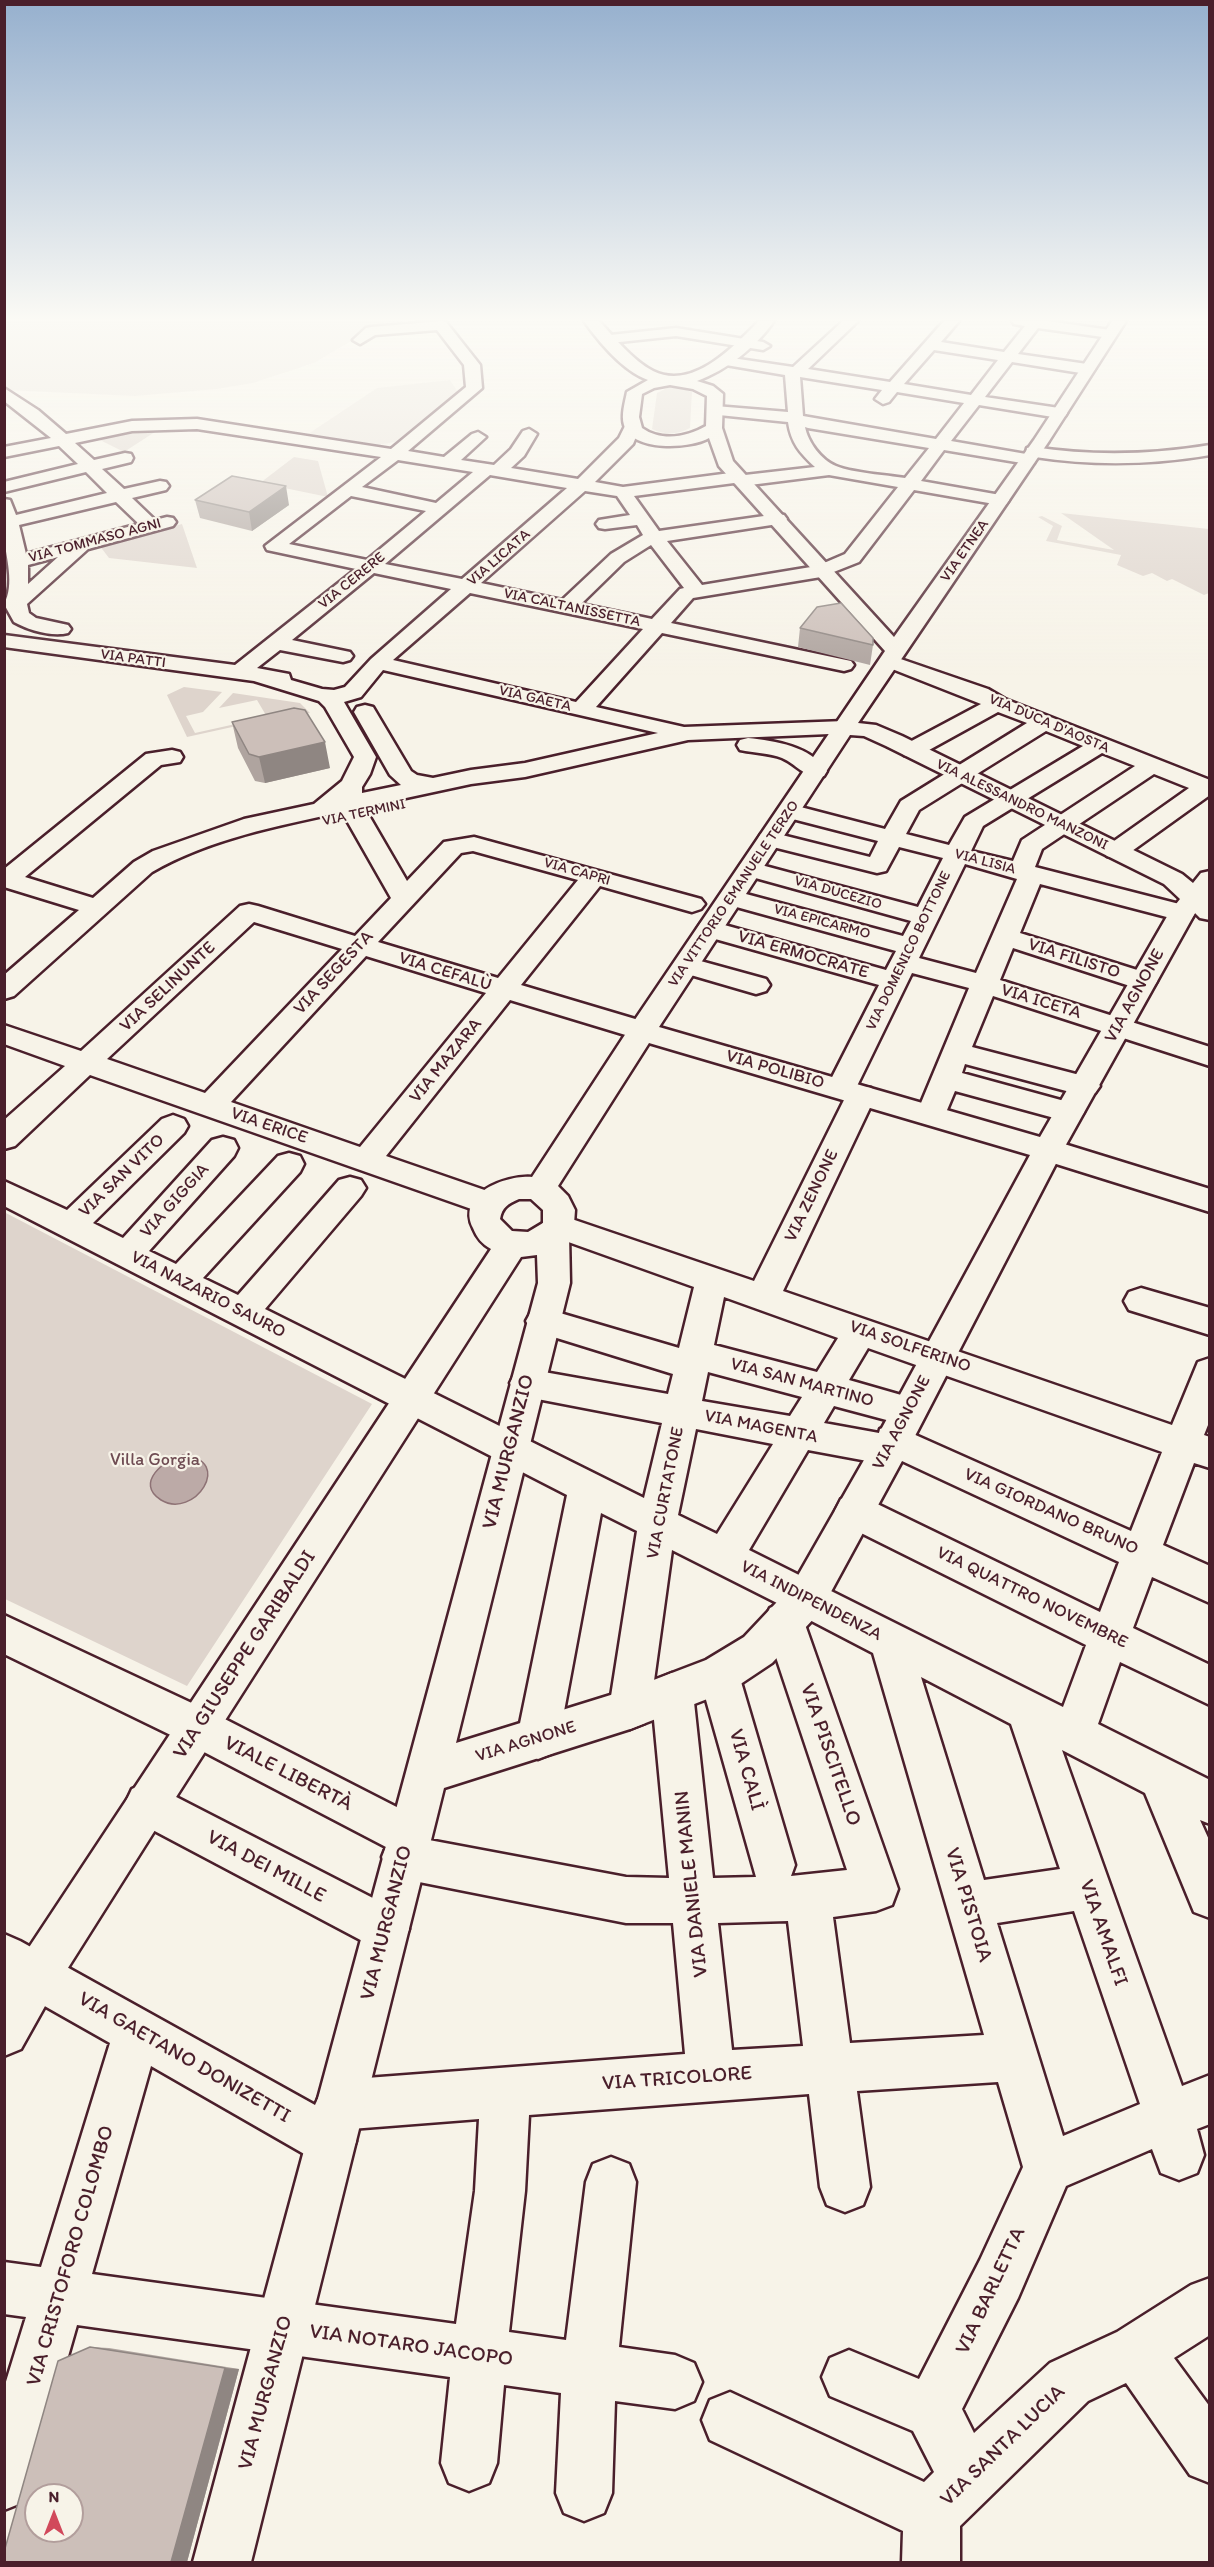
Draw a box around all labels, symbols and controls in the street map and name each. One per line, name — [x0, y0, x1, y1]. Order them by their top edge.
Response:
street label: VIA TOMMASO AGNI — [27, 515, 163, 567]
street label: VIA ETNEA — [937, 516, 993, 586]
street label: VIA LICATA — [464, 526, 534, 590]
street label: VIA CERERE — [315, 549, 389, 613]
street label: VIA CALTANISSETTA — [502, 585, 642, 631]
street label: VIA PATTI — [99, 646, 167, 672]
street label: VIA GAETA — [497, 682, 573, 716]
street label: VIA DUCA D'AOSTA — [986, 690, 1112, 758]
street label: VIA ALESSANDRO MANZONI — [933, 755, 1111, 855]
street label: VIA TERMINI — [321, 795, 407, 831]
street label: VIA VITTORIO EMANUELE TERZO — [665, 797, 803, 991]
street label: VIA LISIA — [952, 845, 1018, 879]
street label: VIA CAPRI — [542, 854, 612, 890]
street label: VIA DOMENICO BOTTONE — [863, 868, 955, 1034]
street label: VIA DUCEZIO — [792, 872, 884, 914]
street label: VIA EPICARMO — [772, 900, 872, 944]
street label: VIA SEGESTA — [290, 926, 378, 1020]
street label: VIA ERMOCRATE — [735, 926, 871, 984]
street label: VIA FILISTO — [1025, 934, 1123, 984]
street label: VIA SELINUNTE — [116, 937, 220, 1037]
street label: VIA AGNONE — [1100, 945, 1170, 1047]
street label: VIA CEFALÙ — [396, 948, 494, 996]
street label: VIA ICETA — [998, 980, 1084, 1024]
street label: VIA MAZARA — [405, 1014, 487, 1108]
street label: VIA POLIBIO — [723, 1046, 827, 1094]
street label: VIA ERICE — [228, 1103, 310, 1149]
street label: VIA SAN VITO — [75, 1130, 169, 1222]
street label: VIA ZENONE — [780, 1146, 844, 1246]
street label: VIA GIGGIA — [136, 1159, 214, 1243]
street label: VIA NAZARIO SAURO — [127, 1247, 289, 1343]
street label: VIA SOLFERINO — [846, 1316, 974, 1378]
street label: VIA SAN MARTINO — [728, 1353, 876, 1413]
street label: VIA MURGANZIO — [478, 1372, 540, 1532]
street label: VIA AGNONE — [868, 1372, 936, 1474]
street label: VIA MAGENTA — [703, 1405, 819, 1449]
street label: VIA CURTATONE — [643, 1425, 689, 1561]
park label: Villa Gorgia — [110, 1449, 200, 1471]
street label: VIA GIORDANO BRUNO — [960, 1464, 1142, 1560]
street label: VIA QUATTRO NOVEMBRE — [933, 1542, 1131, 1654]
street label: VIA GIUSEPPE GARIBALDI — [168, 1546, 322, 1764]
street label: VIA INDIPENDENZA — [737, 1556, 885, 1646]
street label: VIA PISCITELLO — [794, 1681, 866, 1829]
street label: VIA AGNONE — [473, 1716, 579, 1768]
street label: VIA CALÌ — [722, 1726, 770, 1814]
street label: VIALE LIBERTÀ — [219, 1731, 357, 1817]
street label: VIA DANIELE MANIN — [670, 1789, 714, 1979]
street label: VIA DEI MILLE — [202, 1825, 330, 1909]
street label: VIA MURGANZIO — [356, 1843, 418, 2003]
street label: VIA PISTOIA — [939, 1845, 997, 1965]
street label: VIA AMALFI — [1073, 1876, 1133, 1990]
street label: VIA GAETANO DONIZETTI — [73, 1987, 295, 2129]
street label: VIA TRICOLORE — [601, 2061, 753, 2097]
street label: VIA CRISTOFORO COLOMBO — [22, 2123, 120, 2389]
street label: VIA BARLETTA — [950, 2223, 1032, 2359]
street label: VIA MURGANZIO — [233, 2313, 299, 2473]
street label: VIA NOTARO JACOPO — [308, 2319, 514, 2373]
street label: VIA SANTA LUCIA — [935, 2380, 1071, 2512]
north arrow — [24, 2483, 84, 2543]
text: N — [49, 2487, 59, 2506]

